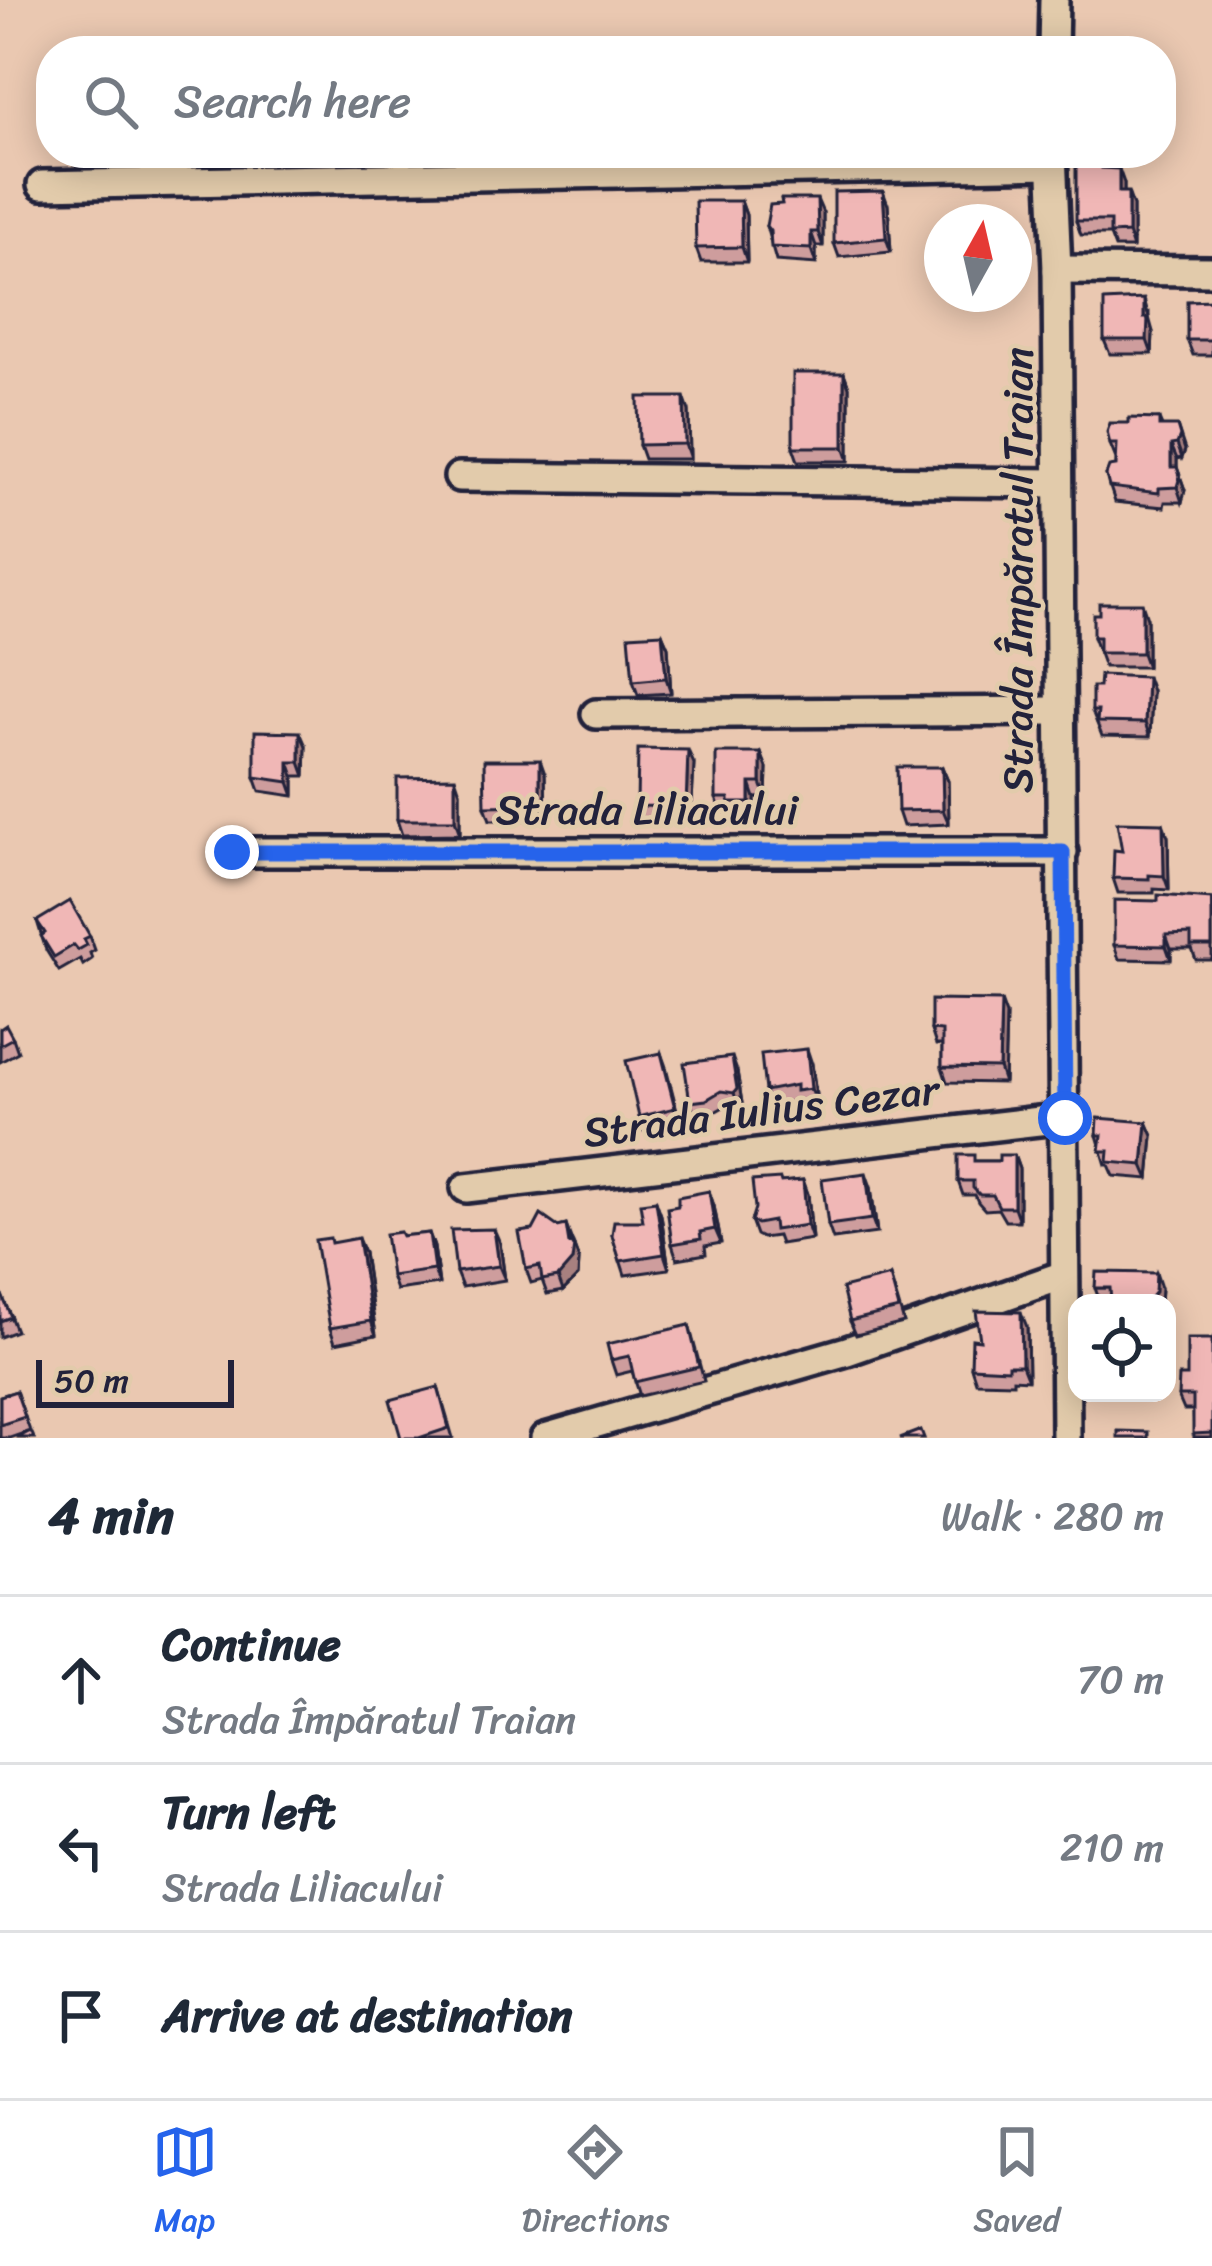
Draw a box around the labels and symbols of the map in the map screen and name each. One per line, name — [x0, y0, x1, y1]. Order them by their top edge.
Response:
north arrow — [924, 204, 1032, 312]
street label: Strada Împăratul Traian — [981, 347, 1055, 793]
street label: Strada Liliacului — [496, 773, 800, 847]
route end — [205, 825, 259, 879]
street label: Strada Iulius Cezar — [579, 1052, 946, 1169]
route start — [1038, 1091, 1092, 1145]
scale bar — [36, 1354, 234, 1407]

